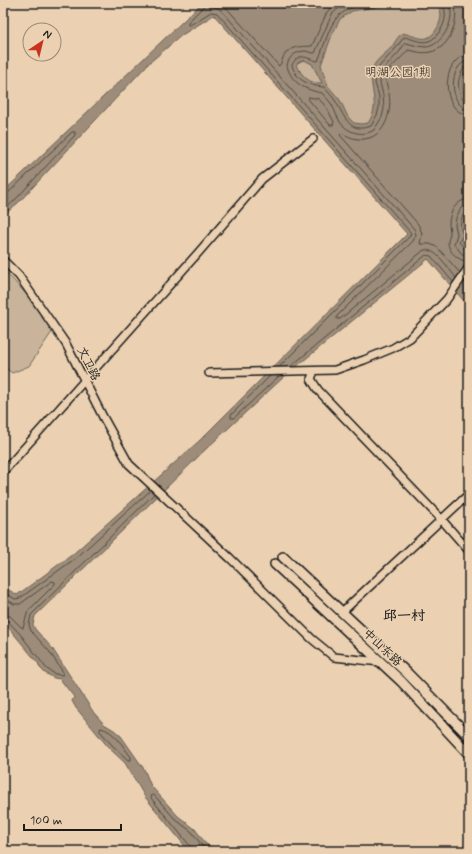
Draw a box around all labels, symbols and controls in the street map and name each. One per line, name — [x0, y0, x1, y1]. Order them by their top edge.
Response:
north arrow — [22, 22, 62, 62]
text: N — [40, 27, 54, 42]
park label: 明湖公园1期 — [365, 65, 431, 81]
street label: 文卫路 — [73, 344, 103, 384]
district label: 邱一村 — [383, 607, 425, 625]
street label: 中山东路 — [359, 626, 405, 670]
scale bar — [24, 806, 121, 832]
text: 100 m — [30, 813, 62, 829]

